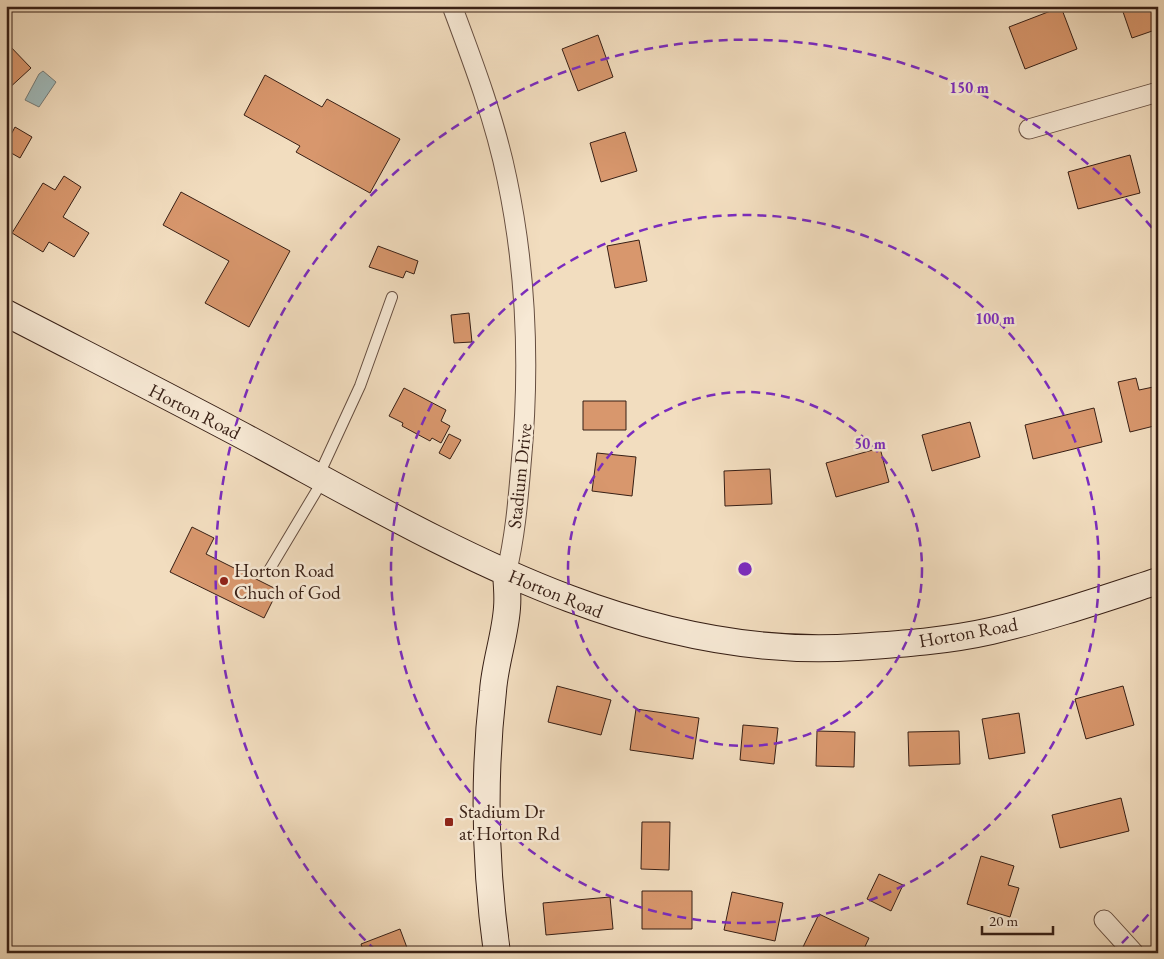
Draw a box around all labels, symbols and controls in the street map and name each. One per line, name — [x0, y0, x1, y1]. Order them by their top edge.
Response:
text: 150 m — [949, 78, 989, 97]
text: 100 m — [975, 309, 1015, 328]
street label: Horton Road — [144, 378, 245, 445]
street label: Stadium Drive — [502, 422, 537, 530]
text: 50 m — [854, 434, 886, 453]
place label: Horton Road Chuch of God — [234, 558, 341, 605]
centre of rings — [736, 560, 754, 578]
street label: Horton Road — [505, 563, 607, 624]
marker: Horton Road Chuch of God — [218, 575, 230, 587]
street label: Horton Road — [917, 611, 1020, 653]
place label: Stadium Dr at Horton Rd — [459, 799, 560, 846]
marker: Stadium Dr at Horton Rd — [443, 816, 455, 828]
scale bar — [982, 904, 1053, 936]
text: 20 m — [989, 911, 1018, 930]

